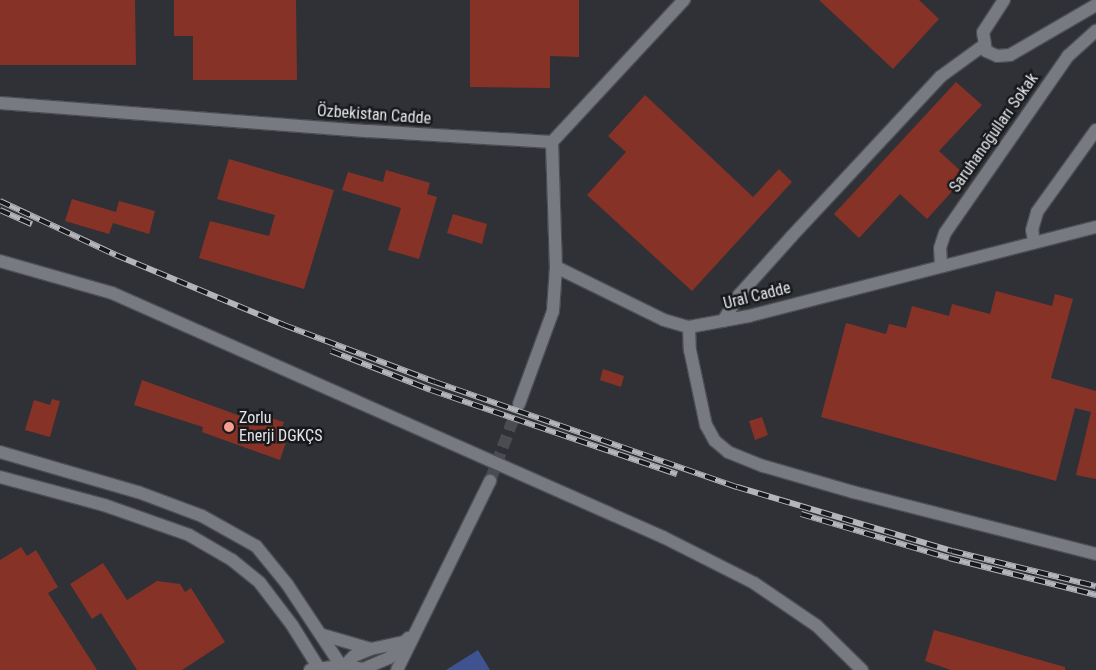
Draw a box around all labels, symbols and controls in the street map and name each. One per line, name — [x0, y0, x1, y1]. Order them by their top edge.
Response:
street label: Saruhanoğulları Sokak — [946, 70, 1042, 196]
street label: Özbekistan Cadde — [316, 101, 432, 129]
street label: Ural Cadde — [721, 278, 793, 314]
place label: Zorlu Enerji DGKÇS — [239, 408, 322, 446]
marker: Zorlu Enerji DGKÇS — [223, 421, 235, 433]

